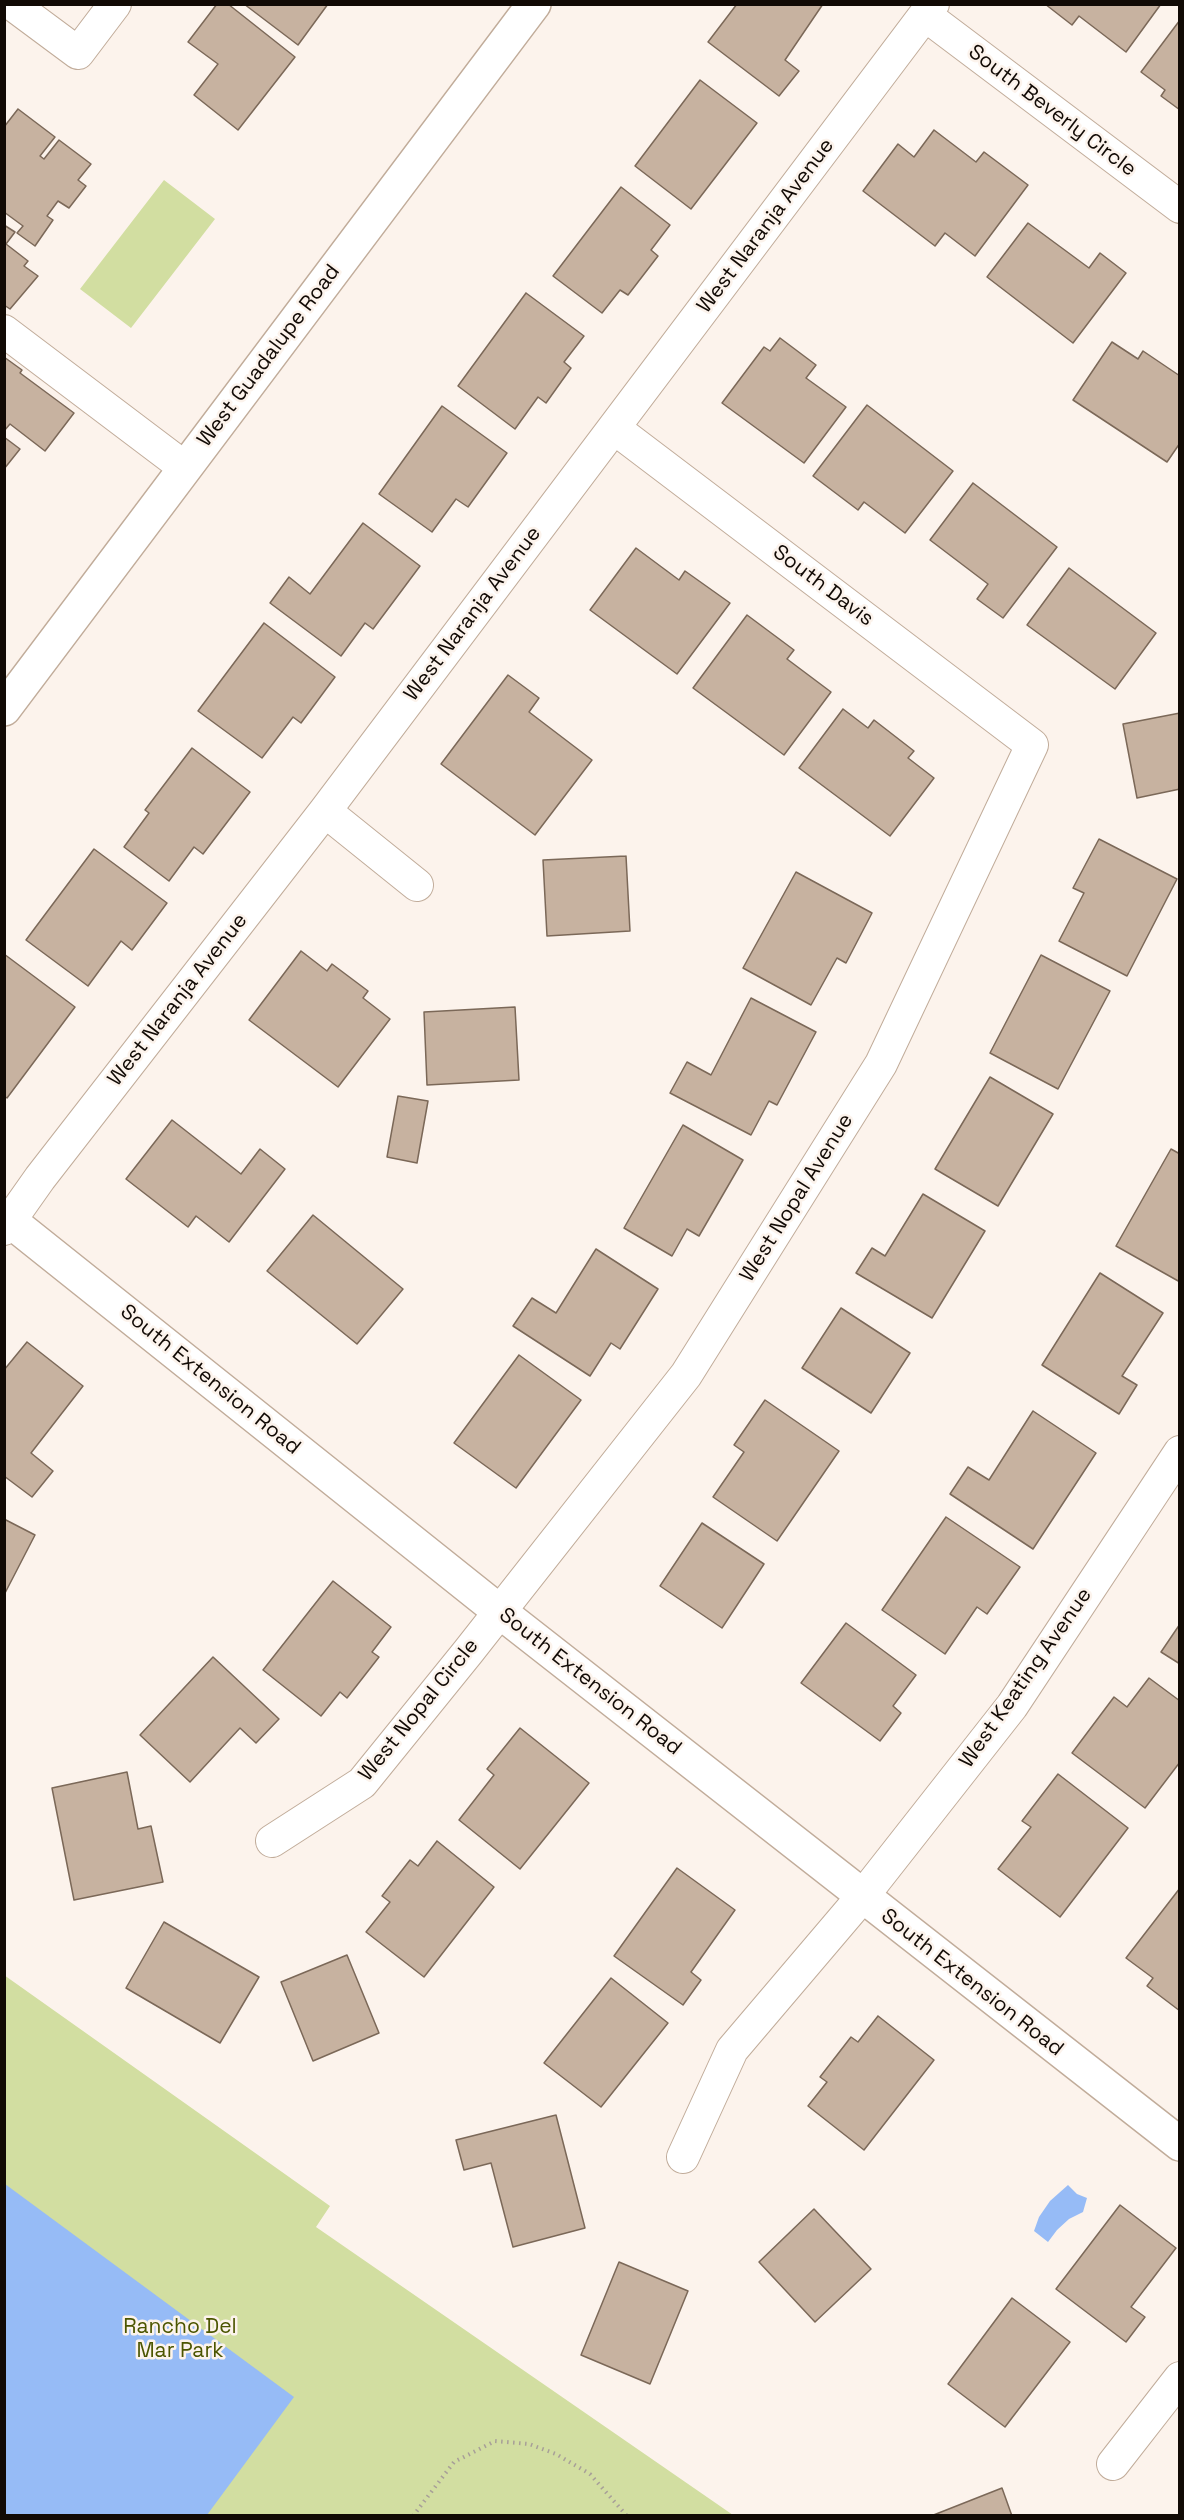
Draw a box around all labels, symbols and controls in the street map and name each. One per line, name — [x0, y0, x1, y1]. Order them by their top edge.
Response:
street label: South Beverly Circle — [963, 40, 1141, 182]
street label: West Naranja Avenue — [692, 134, 840, 318]
street label: West Guadalupe Road — [192, 260, 346, 452]
street label: West Naranja Avenue — [399, 522, 547, 706]
street label: South Davis — [768, 540, 878, 632]
street label: West Naranja Avenue — [103, 909, 253, 1091]
street label: West Nopal Avenue — [735, 1109, 859, 1287]
street label: South Extension Road — [115, 1300, 305, 1460]
street label: West Keating Avenue — [954, 1583, 1098, 1773]
street label: South Extension Road — [494, 1603, 686, 1761]
street label: West Nopal Circle — [354, 1634, 484, 1786]
street label: South Extension Road — [876, 1904, 1068, 2062]
park label: Rancho Del Mar Park — [123, 2314, 237, 2364]

